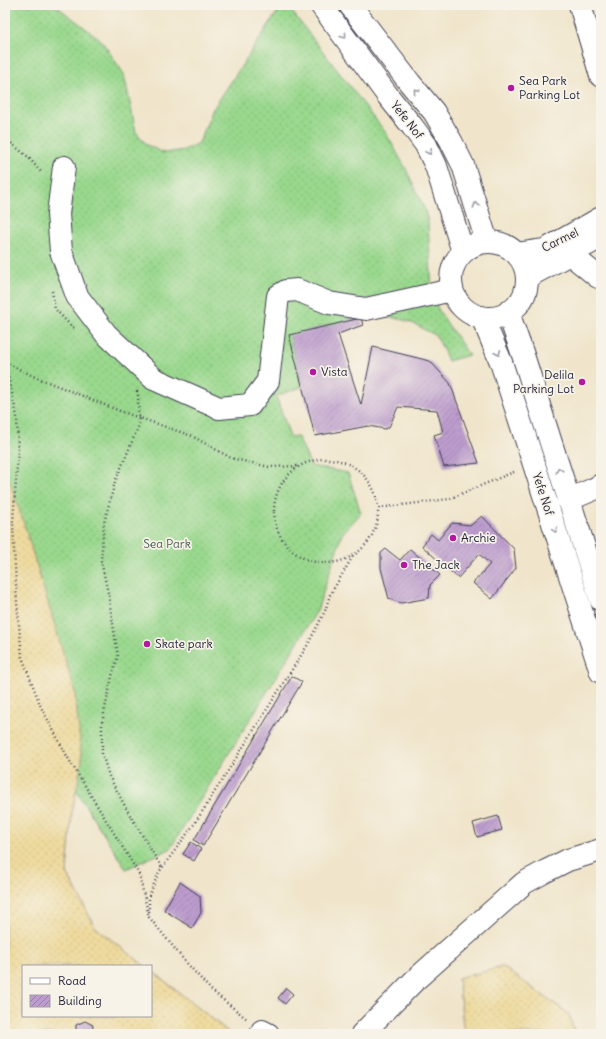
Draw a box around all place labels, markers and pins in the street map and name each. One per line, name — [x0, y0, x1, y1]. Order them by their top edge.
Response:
place label: Sea Park Parking Lot — [519, 73, 580, 102]
marker: Sea Park Parking Lot — [506, 83, 516, 93]
place label: Vista — [321, 364, 348, 379]
marker: Vista — [308, 367, 318, 377]
place label: Delila Parking Lot — [513, 367, 574, 396]
marker: Delila Parking Lot — [577, 377, 587, 387]
place label: Archie — [461, 530, 496, 545]
marker: Archie — [448, 533, 458, 543]
place label: The Jack — [412, 557, 460, 572]
marker: The Jack — [399, 560, 409, 570]
place label: Skate park — [155, 636, 213, 651]
marker: Skate park — [142, 639, 152, 649]

